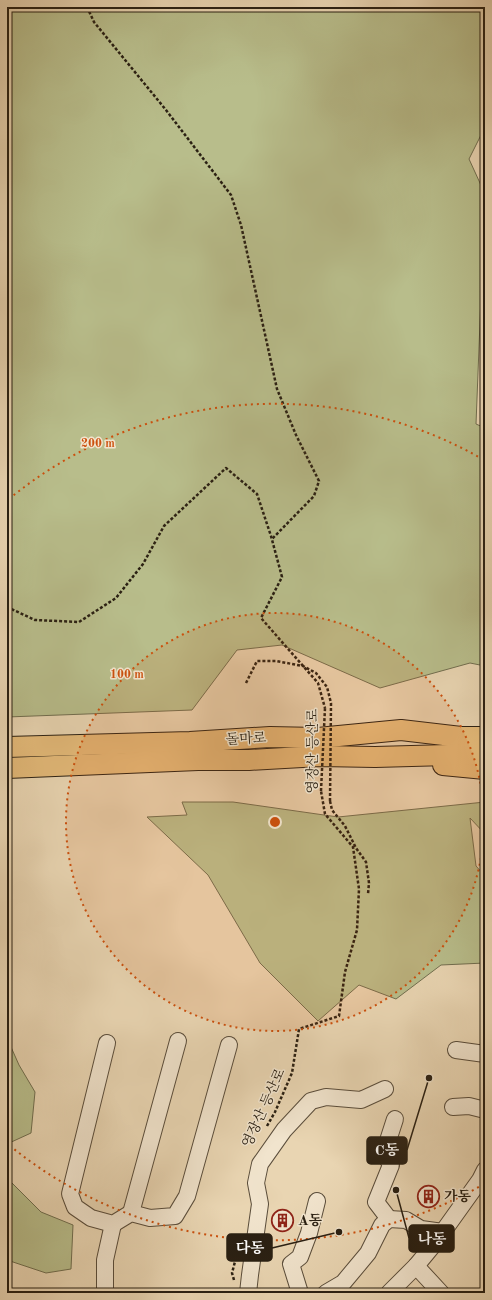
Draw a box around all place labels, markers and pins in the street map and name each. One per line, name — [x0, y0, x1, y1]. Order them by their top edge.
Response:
centre of rings — [268, 815, 282, 829]
callout: C동 — [367, 1137, 407, 1164]
building icon: 가동 — [415, 1184, 441, 1210]
place label: 가동 — [444, 1188, 472, 1204]
building icon: A동 — [270, 1208, 296, 1234]
place label: A동 — [298, 1213, 323, 1228]
callout: 나동 — [409, 1225, 454, 1252]
callout: 다동 — [227, 1234, 272, 1261]

